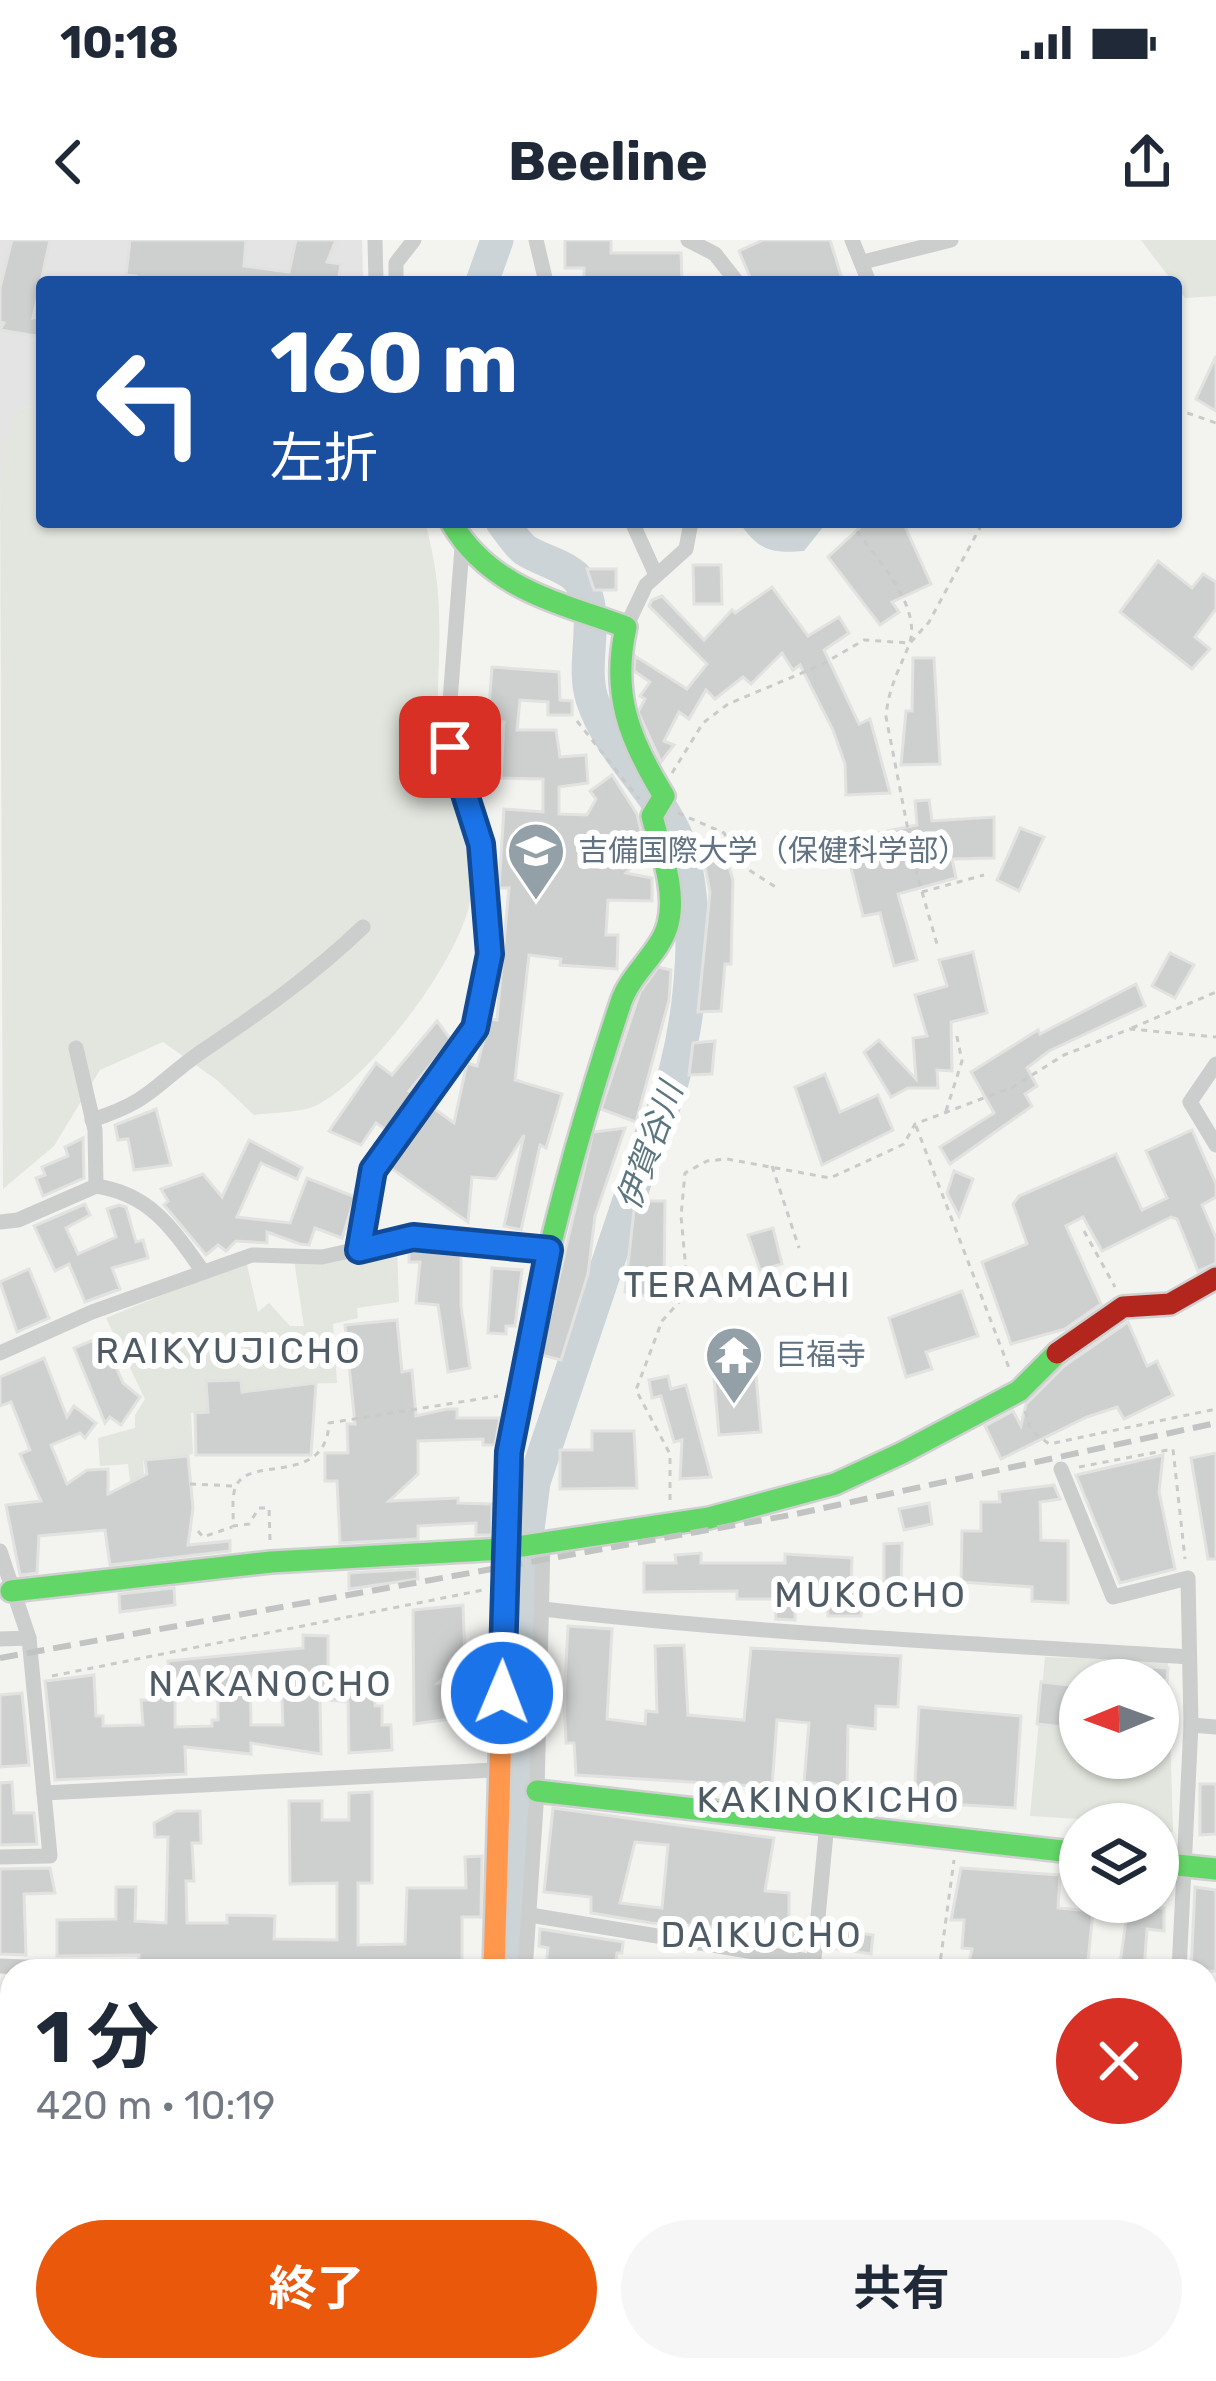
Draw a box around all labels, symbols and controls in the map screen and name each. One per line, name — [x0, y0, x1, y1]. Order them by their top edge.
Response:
text: 10:18 — [60, 16, 179, 69]
icon: back — [36, 129, 102, 195]
icon: share — [1114, 129, 1180, 195]
text: Beeline — [508, 130, 708, 194]
text: 160 m — [270, 313, 518, 413]
icon: left — [72, 324, 228, 480]
text: 左折 — [270, 427, 378, 491]
pin — [399, 696, 501, 798]
icon: arrive — [417, 714, 483, 780]
school or university icon: 吉備国際大学（保健科学部） — [505, 820, 567, 902]
place label: 吉備国際大学（保健科学部） — [578, 833, 968, 869]
water label: 伊賀谷川 — [609, 1075, 691, 1215]
district label: TERAMACHI — [623, 1263, 853, 1306]
temple icon: 巨福寺 — [703, 1324, 765, 1406]
district label: RAIKYUJICHO — [95, 1329, 363, 1372]
place label: 巨福寺 — [776, 1337, 866, 1373]
district label: MUKOCHO — [774, 1573, 968, 1616]
position arrow — [439, 1630, 565, 1756]
north arrow — [1059, 1659, 1179, 1779]
map controls — [1059, 1659, 1179, 1923]
district label: NAKANOCHO — [148, 1662, 394, 1705]
district label: KAKINOKICHO — [696, 1778, 962, 1821]
button: layers — [1059, 1803, 1179, 1923]
district label: DAIKUCHO — [660, 1913, 864, 1956]
text: 1 分 — [36, 1995, 159, 2080]
button: close — [1056, 1998, 1182, 2124]
text: 420 m · 10:19 — [36, 2083, 275, 2129]
button: 終了 — [36, 2220, 597, 2358]
button: 共有 — [621, 2220, 1182, 2358]

